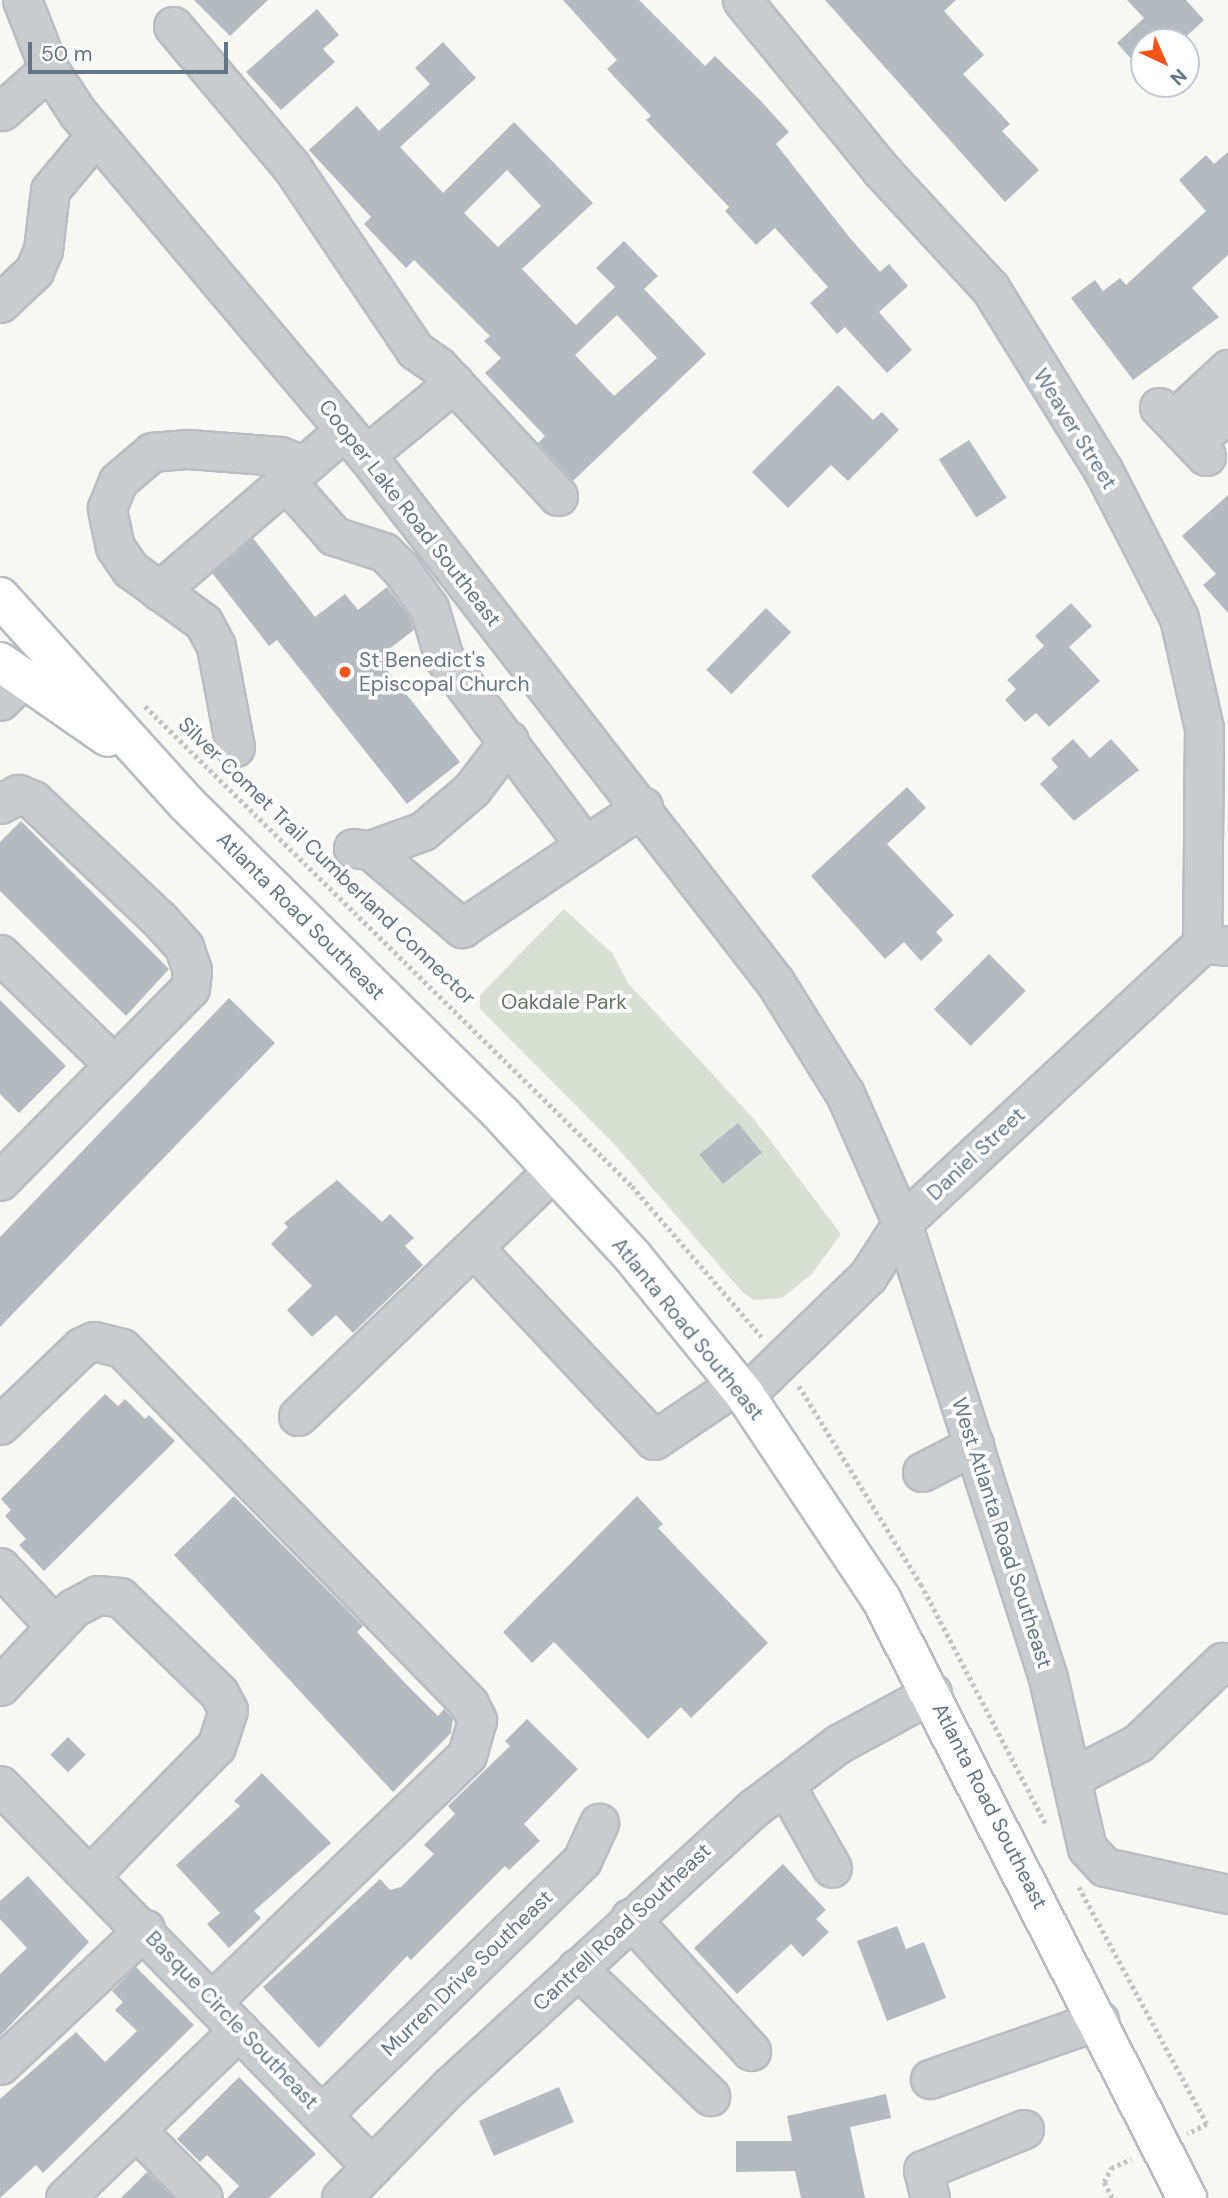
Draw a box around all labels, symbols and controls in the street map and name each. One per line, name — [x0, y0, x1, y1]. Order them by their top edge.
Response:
scale bar — [32, 28, 231, 72]
north arrow — [1130, 28, 1200, 98]
text: 50 m — [41, 40, 92, 68]
text: N — [1165, 63, 1192, 91]
street label: Weaver Street — [1028, 364, 1122, 494]
street label: Cooper Lake Road Southeast — [313, 394, 507, 632]
place label: St Benedict's Episcopal Church — [359, 647, 530, 697]
marker: St Benedict's Episcopal Church — [337, 664, 353, 680]
street label: Silver Comet Trail Cumberland Connector — [173, 712, 481, 1010]
street label: Atlanta Road Southeast — [212, 827, 390, 1005]
park label: Oakdale Park — [501, 989, 627, 1015]
street label: Daniel Street — [922, 1102, 1030, 1206]
street label: Atlanta Road Southeast — [607, 1233, 769, 1425]
street label: West Atlanta Road Southeast — [946, 1395, 1058, 1671]
street label: Atlanta Road Southeast — [927, 1699, 1053, 1913]
street label: Cantrell Road Southeast — [528, 1838, 716, 2016]
street label: Murren Drive Southeast — [376, 1885, 558, 2061]
street label: Basque Circle Southeast — [140, 1926, 324, 2114]

